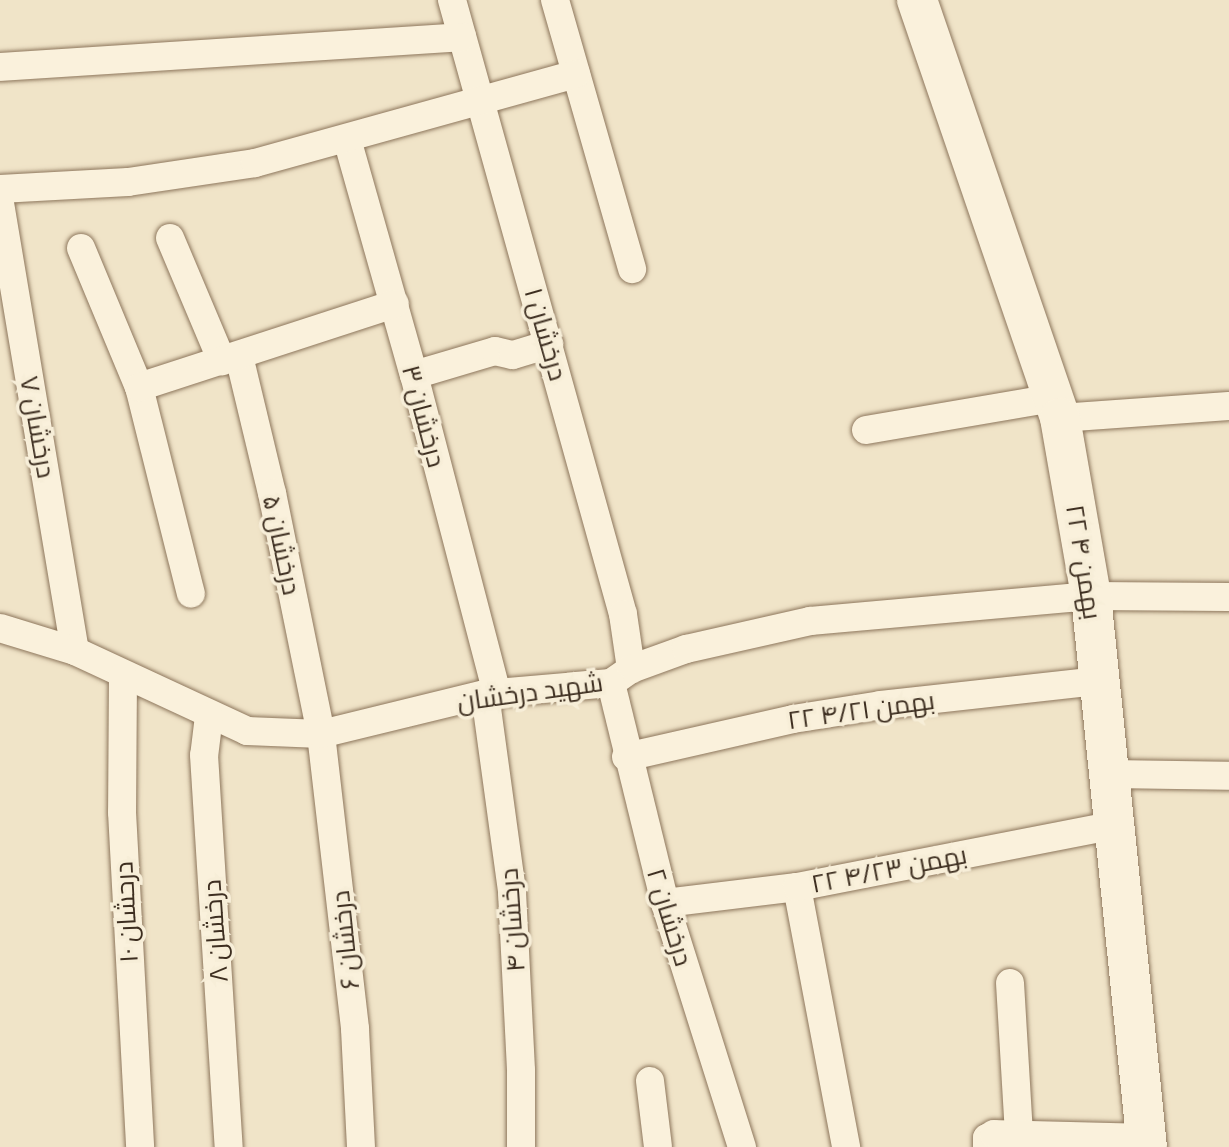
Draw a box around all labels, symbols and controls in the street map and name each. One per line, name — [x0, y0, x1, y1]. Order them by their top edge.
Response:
street label: درخشان ۱ — [518, 284, 574, 384]
street label: درخشان ۳ — [395, 362, 453, 470]
street label: درخشان ۷ — [14, 374, 62, 480]
street label: درخشان ۵ — [256, 492, 308, 598]
street label: ۲۲ بهمن ۴ — [1060, 502, 1108, 622]
street label: شهید درخشان — [455, 666, 605, 718]
street label: ۲۲ بهمن ۴/۲۱ — [785, 684, 937, 736]
street label: ۲۲ بهمن ۴/۲۳ — [808, 839, 970, 899]
street label: درحشان ۱۰ — [108, 861, 144, 963]
street label: درخشان ۲ — [640, 864, 700, 970]
street label: درخشان ۴ — [493, 867, 531, 973]
street label: درخشان ۸ — [196, 878, 234, 984]
street label: درخشان ۶ — [324, 889, 366, 991]

